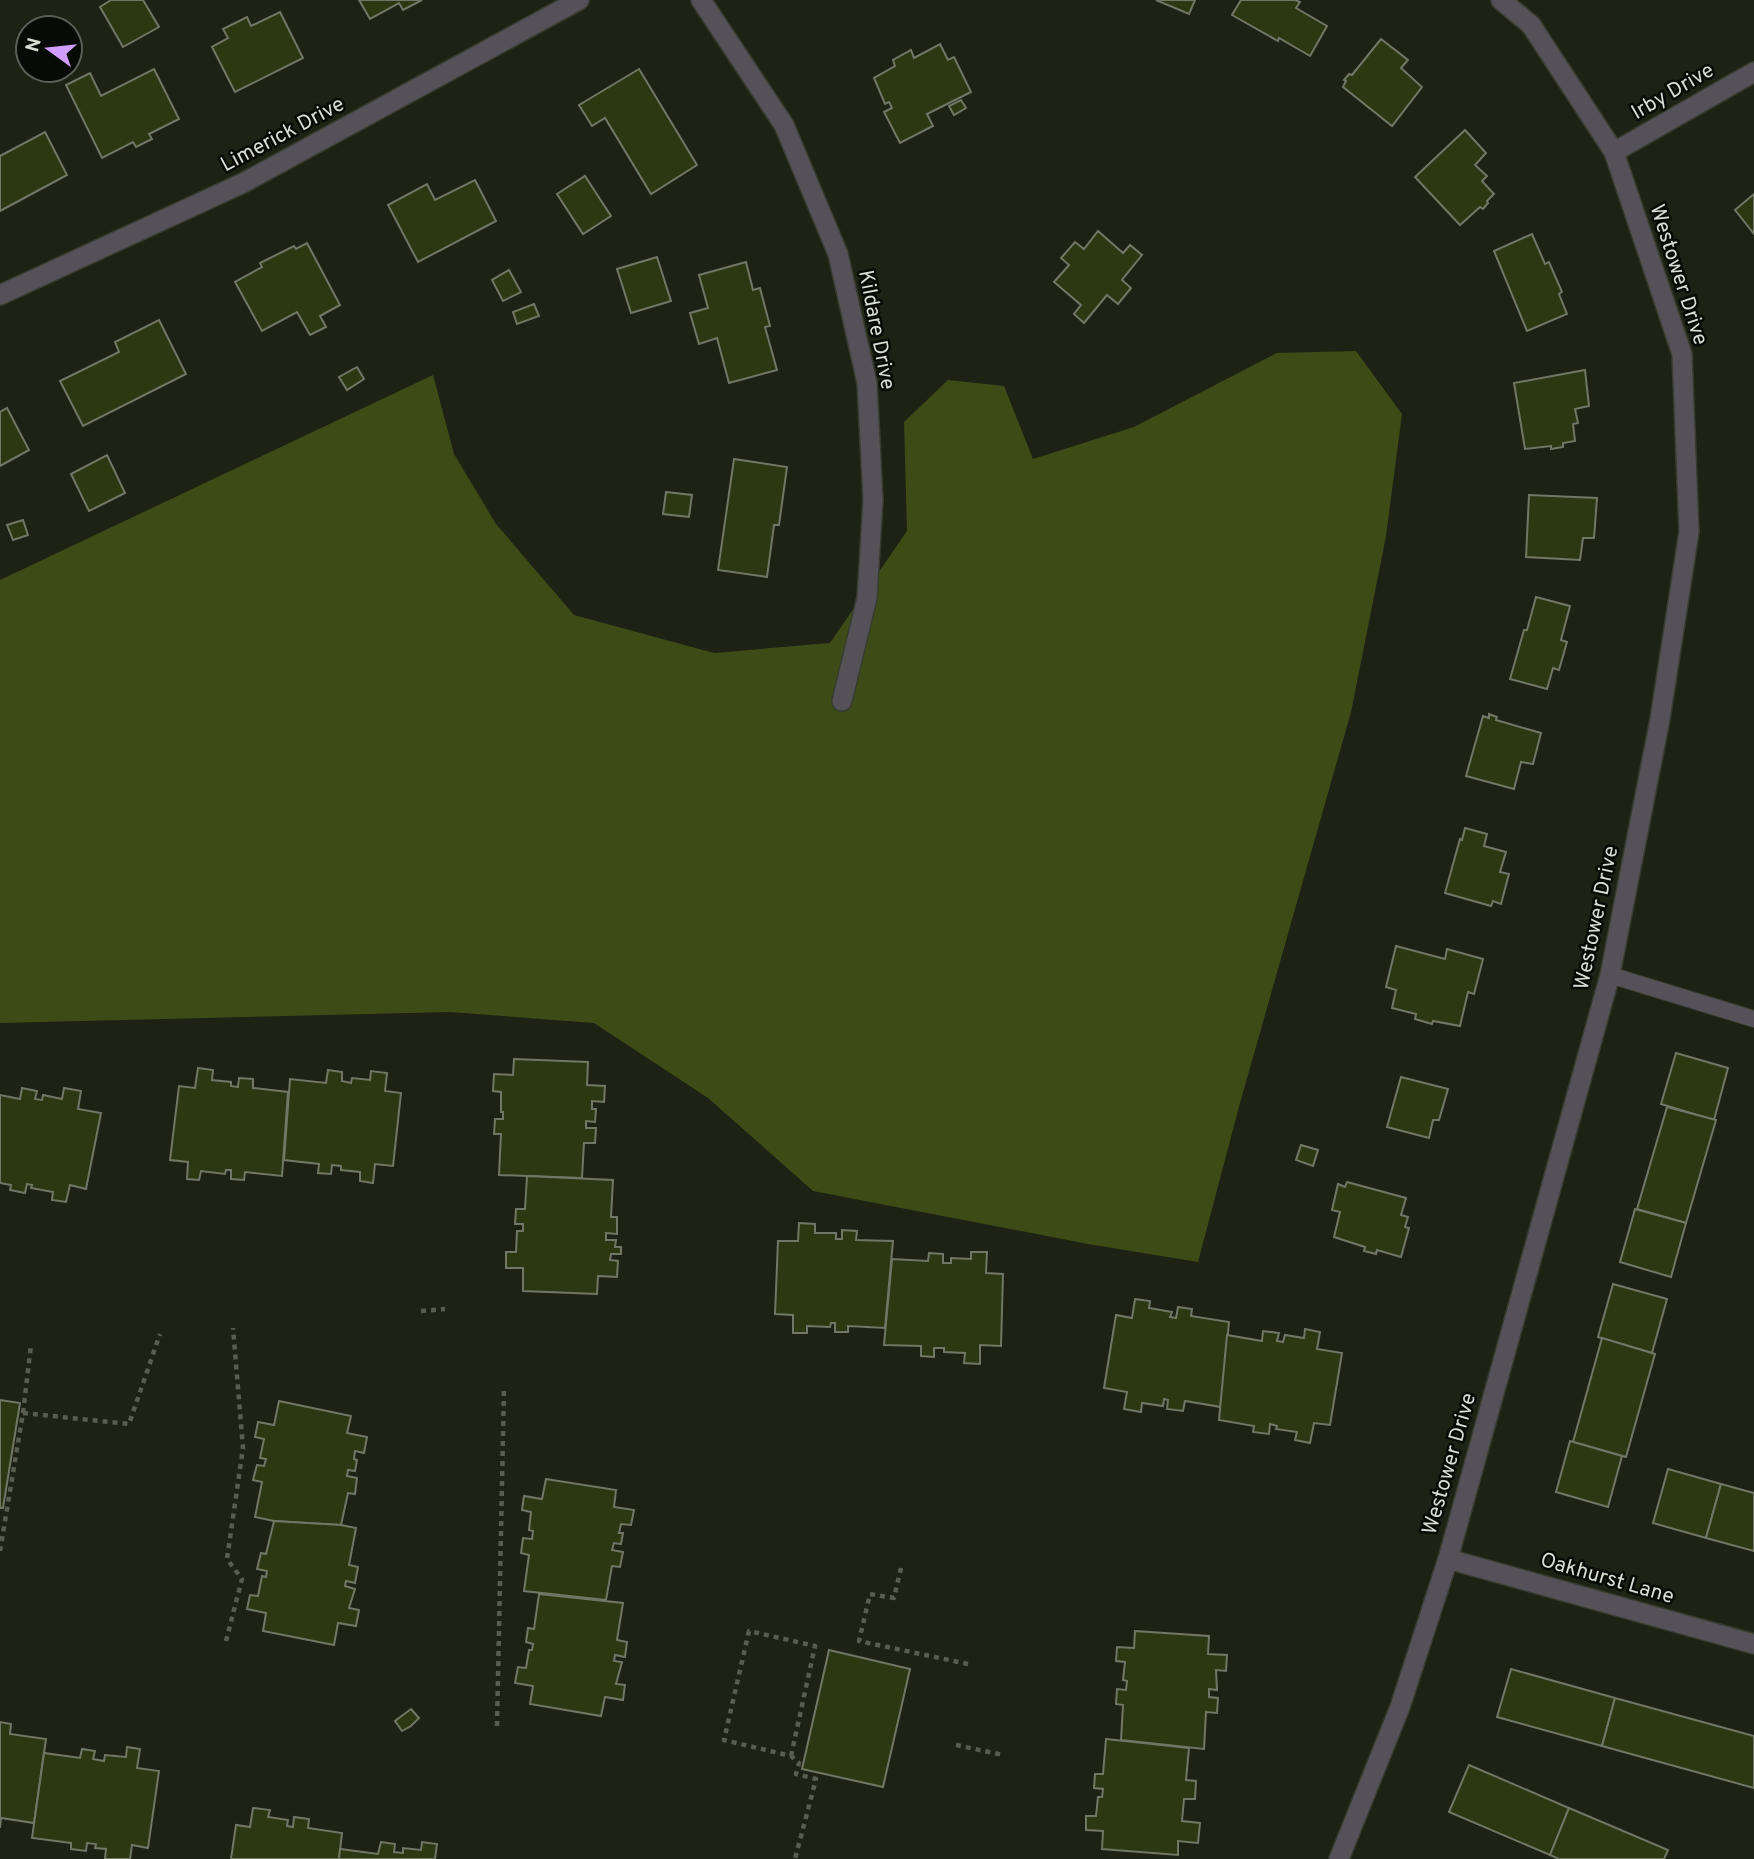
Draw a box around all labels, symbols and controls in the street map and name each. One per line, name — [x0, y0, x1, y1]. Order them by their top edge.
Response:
north arrow — [14, 14, 84, 84]
text: N — [21, 35, 48, 55]
street label: Irby Drive — [1627, 57, 1719, 127]
street label: Limerick Drive — [216, 91, 350, 179]
street label: Westower Drive — [1643, 201, 1713, 349]
street label: Kildare Drive — [851, 268, 901, 392]
street label: Westower Drive — [1569, 844, 1625, 992]
street label: Westower Drive — [1417, 1390, 1483, 1538]
street label: Oakhurst Lane — [1537, 1547, 1677, 1611]

